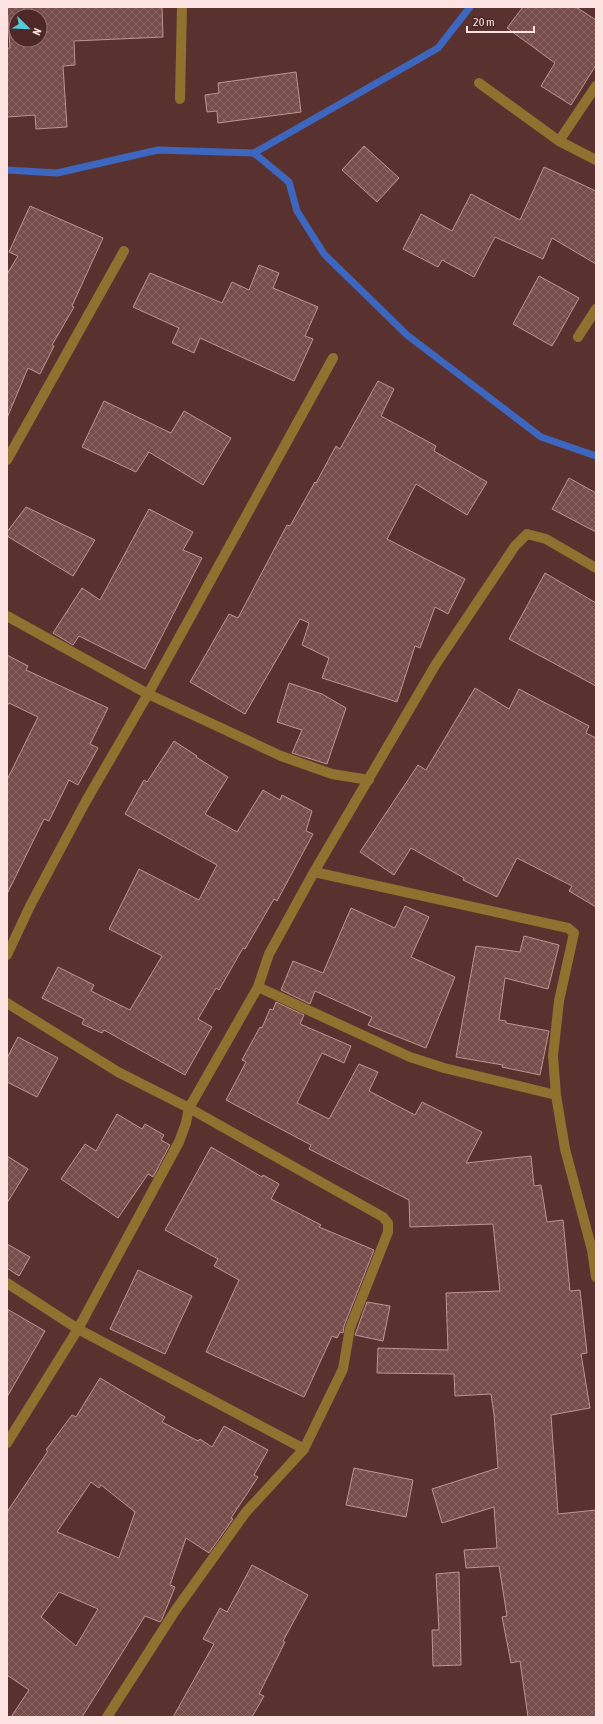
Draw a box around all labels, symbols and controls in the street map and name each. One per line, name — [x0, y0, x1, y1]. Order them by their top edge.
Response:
north arrow — [8, 8, 48, 48]
scale bar — [467, 8, 534, 34]
text: 20 m — [473, 15, 495, 29]
text: N — [30, 27, 44, 37]

